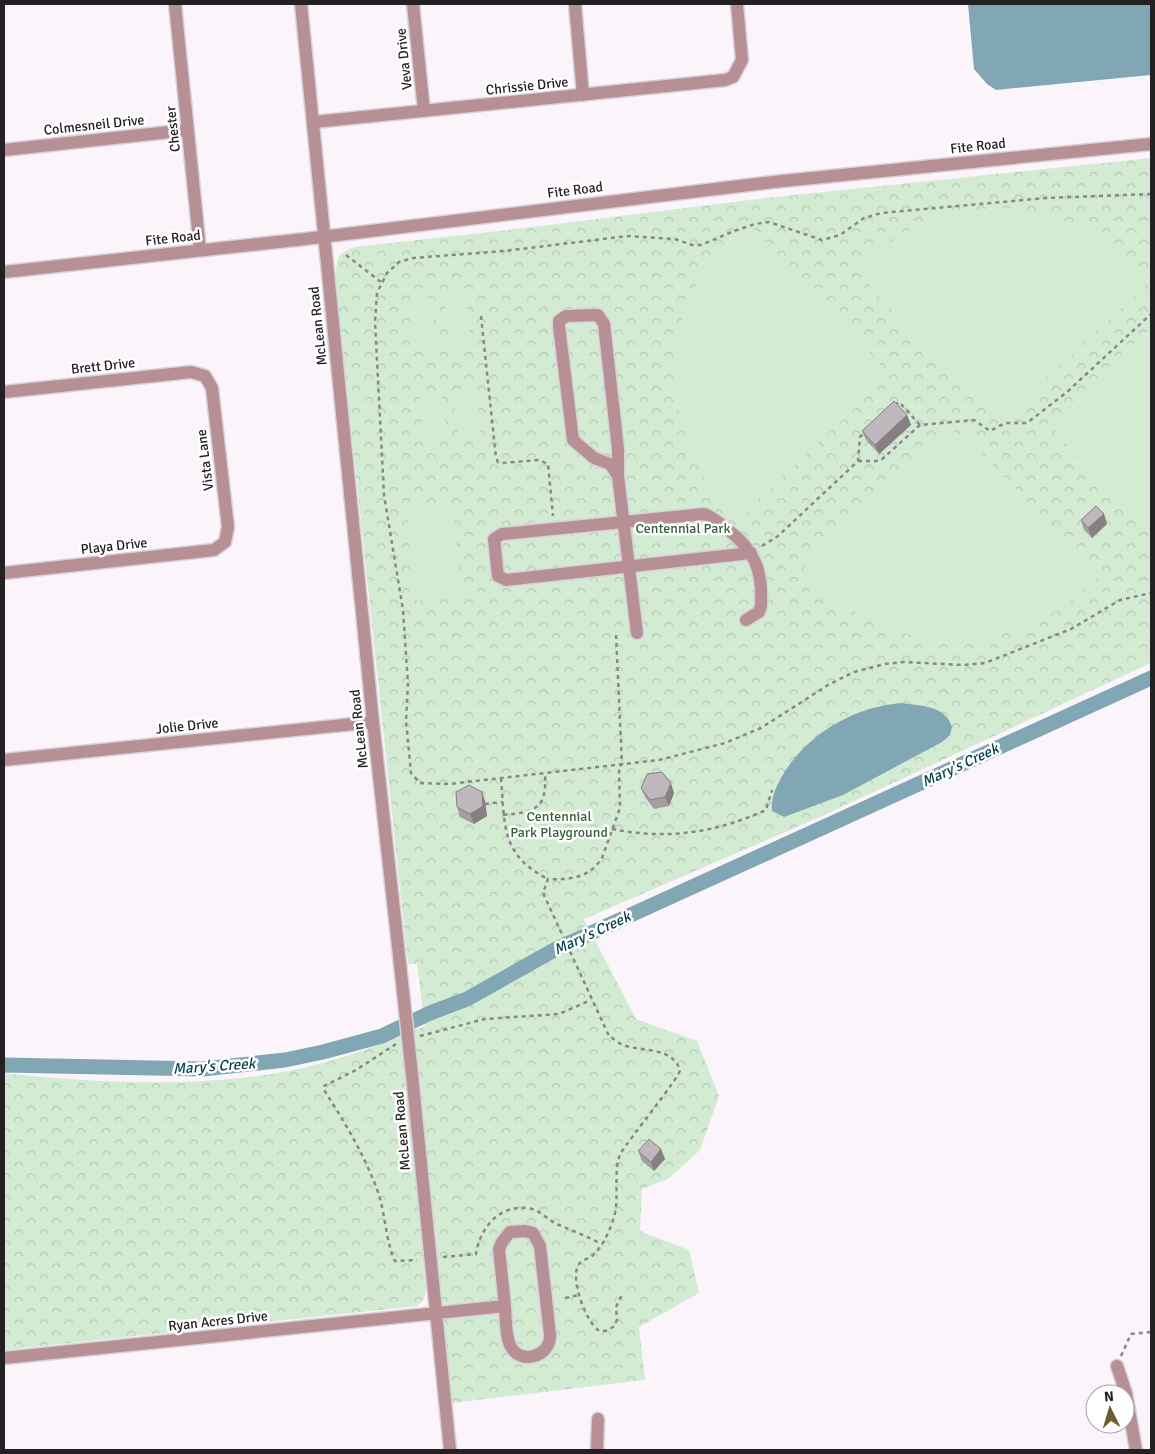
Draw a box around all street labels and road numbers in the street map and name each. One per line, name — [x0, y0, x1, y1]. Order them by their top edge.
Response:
street label: Veva Drive — [392, 27, 416, 91]
street label: Chrissie Drive — [485, 73, 569, 99]
street label: Chester — [162, 104, 184, 153]
street label: Colmesneil Drive — [43, 111, 145, 139]
street label: Fite Road — [949, 135, 1007, 157]
street label: Fite Road — [546, 178, 604, 202]
street label: Fite Road — [144, 227, 202, 249]
street label: McLean Road — [305, 286, 331, 366]
street label: Brett Drive — [70, 354, 136, 378]
street label: Vista Lane — [193, 428, 217, 492]
street label: Playa Drive — [80, 534, 148, 558]
street label: McLean Road — [346, 689, 372, 769]
street label: Jolie Drive — [155, 714, 219, 738]
street label: McLean Road — [390, 1091, 414, 1171]
street label: Ryan Acres Drive — [167, 1307, 269, 1335]

